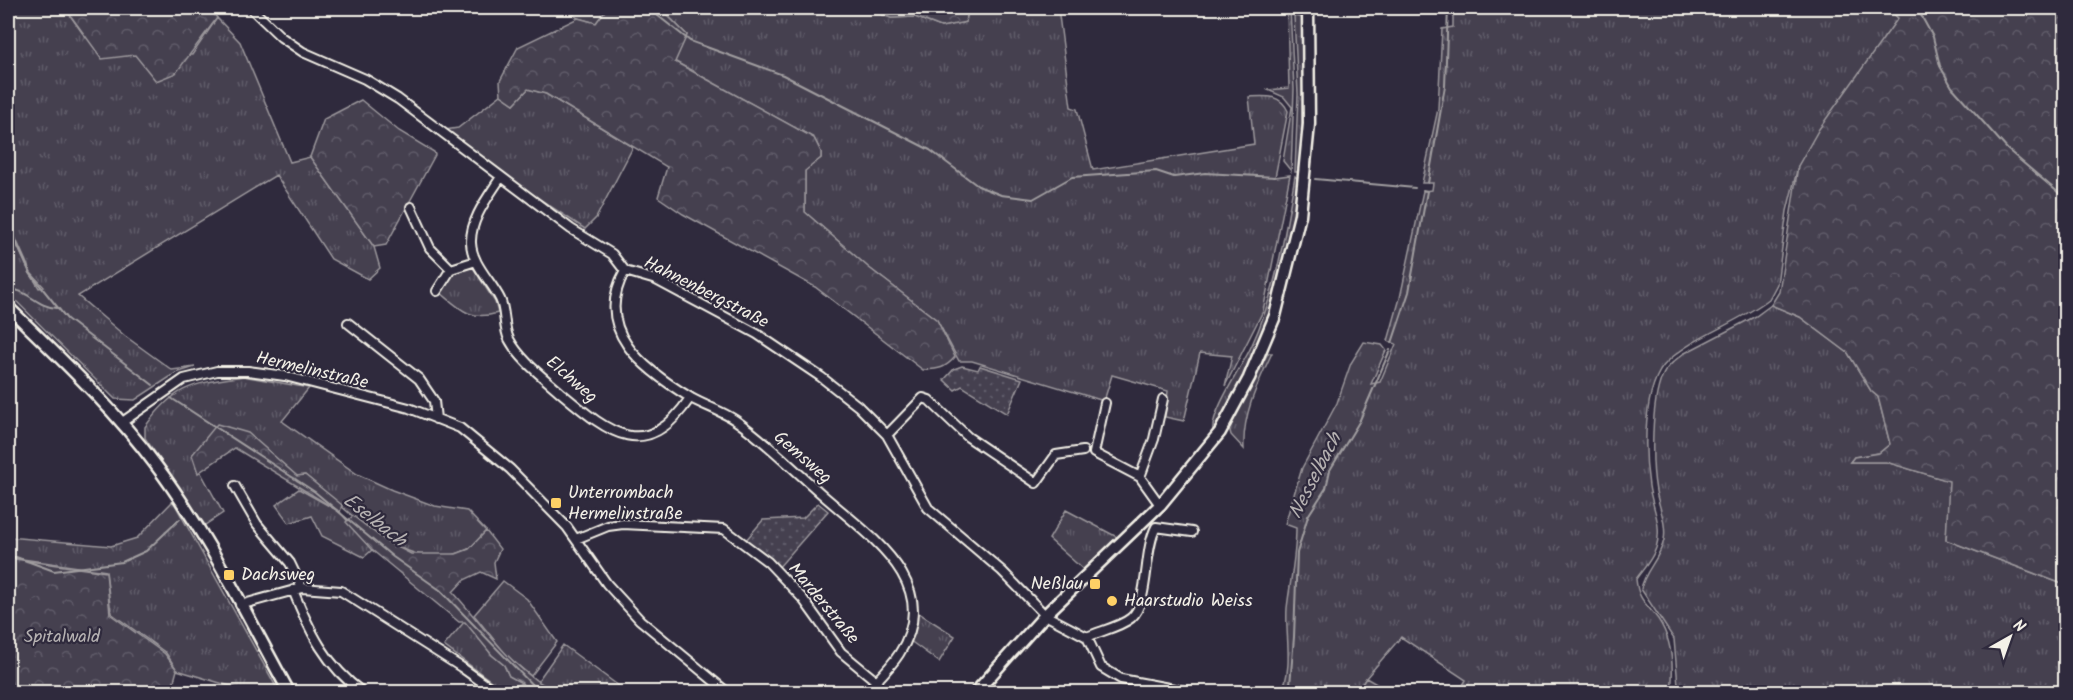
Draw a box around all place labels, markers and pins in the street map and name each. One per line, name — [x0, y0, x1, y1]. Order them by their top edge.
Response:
place label: Unterrombach Hermelinstraße — [568, 479, 683, 529]
marker: Unterrombach Hermelinstraße — [549, 496, 563, 510]
place label: Dachsweg — [241, 561, 315, 590]
marker: Dachsweg — [222, 568, 236, 582]
place label: Neßlau — [1031, 570, 1083, 599]
marker: Neßlau — [1088, 577, 1102, 591]
place label: Haarstudio Weiss — [1124, 587, 1253, 616]
marker: Haarstudio Weiss — [1105, 594, 1119, 608]

